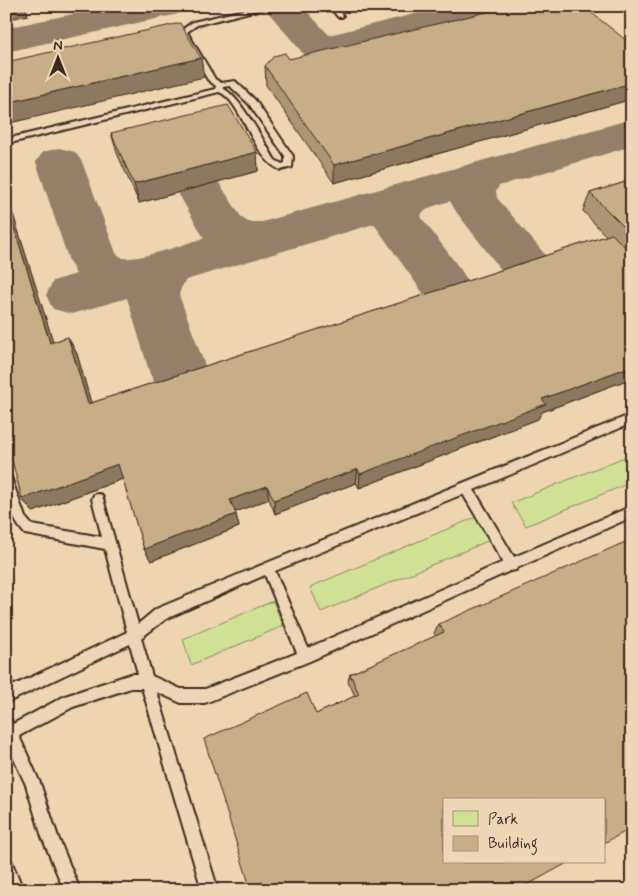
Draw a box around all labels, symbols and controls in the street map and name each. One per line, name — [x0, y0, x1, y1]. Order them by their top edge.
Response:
north arrow — [32, 32, 82, 82]
text: N — [53, 37, 63, 55]
legend — [443, 798, 606, 864]
text: Park — [488, 810, 518, 830]
text: Building — [488, 834, 538, 855]

